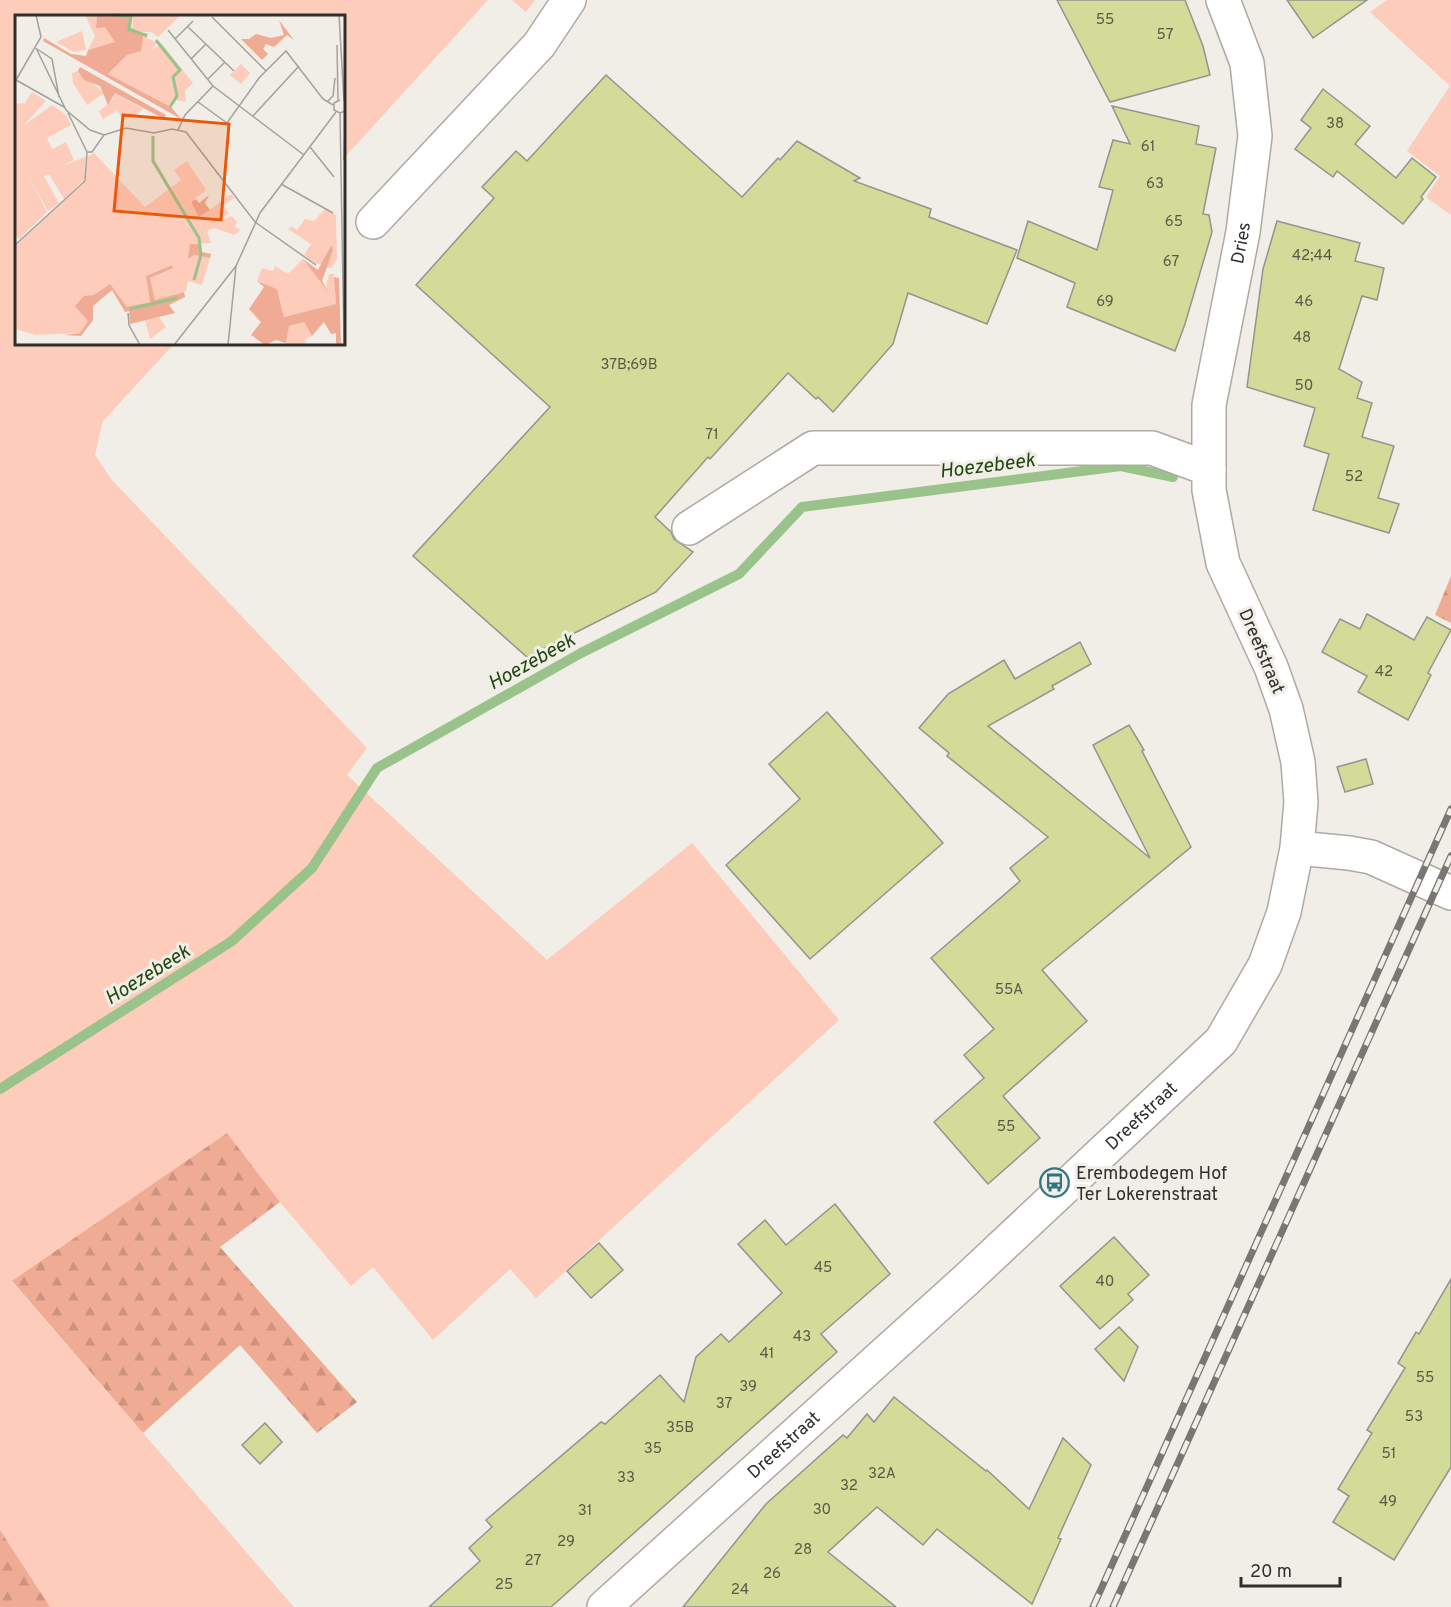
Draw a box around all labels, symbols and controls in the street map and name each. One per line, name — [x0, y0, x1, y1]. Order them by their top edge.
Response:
house number: 55 — [1096, 11, 1114, 30]
inset map — [15, 15, 345, 345]
house number: 57 — [1157, 26, 1174, 45]
house number: 38 — [1326, 115, 1344, 134]
house number: 61 — [1141, 138, 1155, 157]
house number: 63 — [1146, 175, 1164, 194]
house number: 65 — [1165, 213, 1183, 232]
street label: Dries — [1227, 221, 1257, 266]
house number: 42;44 — [1292, 247, 1332, 266]
house number: 67 — [1163, 253, 1179, 272]
house number: 69 — [1096, 293, 1114, 312]
house number: 46 — [1295, 293, 1313, 312]
house number: 48 — [1293, 329, 1311, 348]
house number: 37B;69B — [600, 356, 658, 375]
house number: 50 — [1295, 377, 1313, 396]
house number: 71 — [705, 426, 719, 445]
water label: Hoezebeek — [938, 448, 1037, 486]
house number: 52 — [1345, 468, 1363, 487]
street label: Dreefstraat — [1232, 606, 1289, 698]
water label: Hoezebeek — [484, 628, 581, 697]
house number: 42 — [1375, 663, 1393, 682]
water label: Hoezebeek — [101, 939, 196, 1012]
house number: 55A — [995, 981, 1023, 1000]
street label: Dreefstraat — [1101, 1078, 1183, 1156]
house number: 55 — [997, 1118, 1015, 1137]
place label: Erembodegem Hof Ter Lokerenstraat — [1076, 1163, 1227, 1207]
bus stop icon: Erembodegem Hof Ter Lokerenstraat — [1039, 1167, 1071, 1199]
house number: 45 — [814, 1259, 832, 1278]
house number: 40 — [1096, 1273, 1114, 1292]
house number: 43 — [793, 1328, 811, 1347]
house number: 41 — [760, 1345, 774, 1364]
house number: 55 — [1416, 1369, 1434, 1388]
house number: 39 — [739, 1378, 757, 1397]
house number: 37 — [716, 1395, 733, 1414]
street label: Dreefstraat — [743, 1407, 826, 1485]
house number: 53 — [1405, 1408, 1423, 1427]
house number: 35B — [666, 1419, 694, 1438]
house number: 35 — [644, 1440, 662, 1459]
house number: 51 — [1382, 1445, 1396, 1464]
house number: 32A — [868, 1465, 896, 1484]
house number: 33 — [617, 1469, 635, 1488]
house number: 32 — [840, 1477, 858, 1496]
house number: 49 — [1379, 1493, 1397, 1512]
house number: 30 — [813, 1501, 831, 1520]
house number: 31 — [578, 1502, 592, 1521]
house number: 29 — [557, 1533, 575, 1552]
house number: 28 — [794, 1541, 812, 1560]
scale bar — [1241, 1550, 1340, 1588]
house number: 27 — [525, 1552, 542, 1571]
text: 20 m — [1250, 1561, 1292, 1584]
house number: 26 — [763, 1565, 781, 1584]
house number: 25 — [495, 1576, 513, 1595]
house number: 24 — [731, 1581, 749, 1600]

